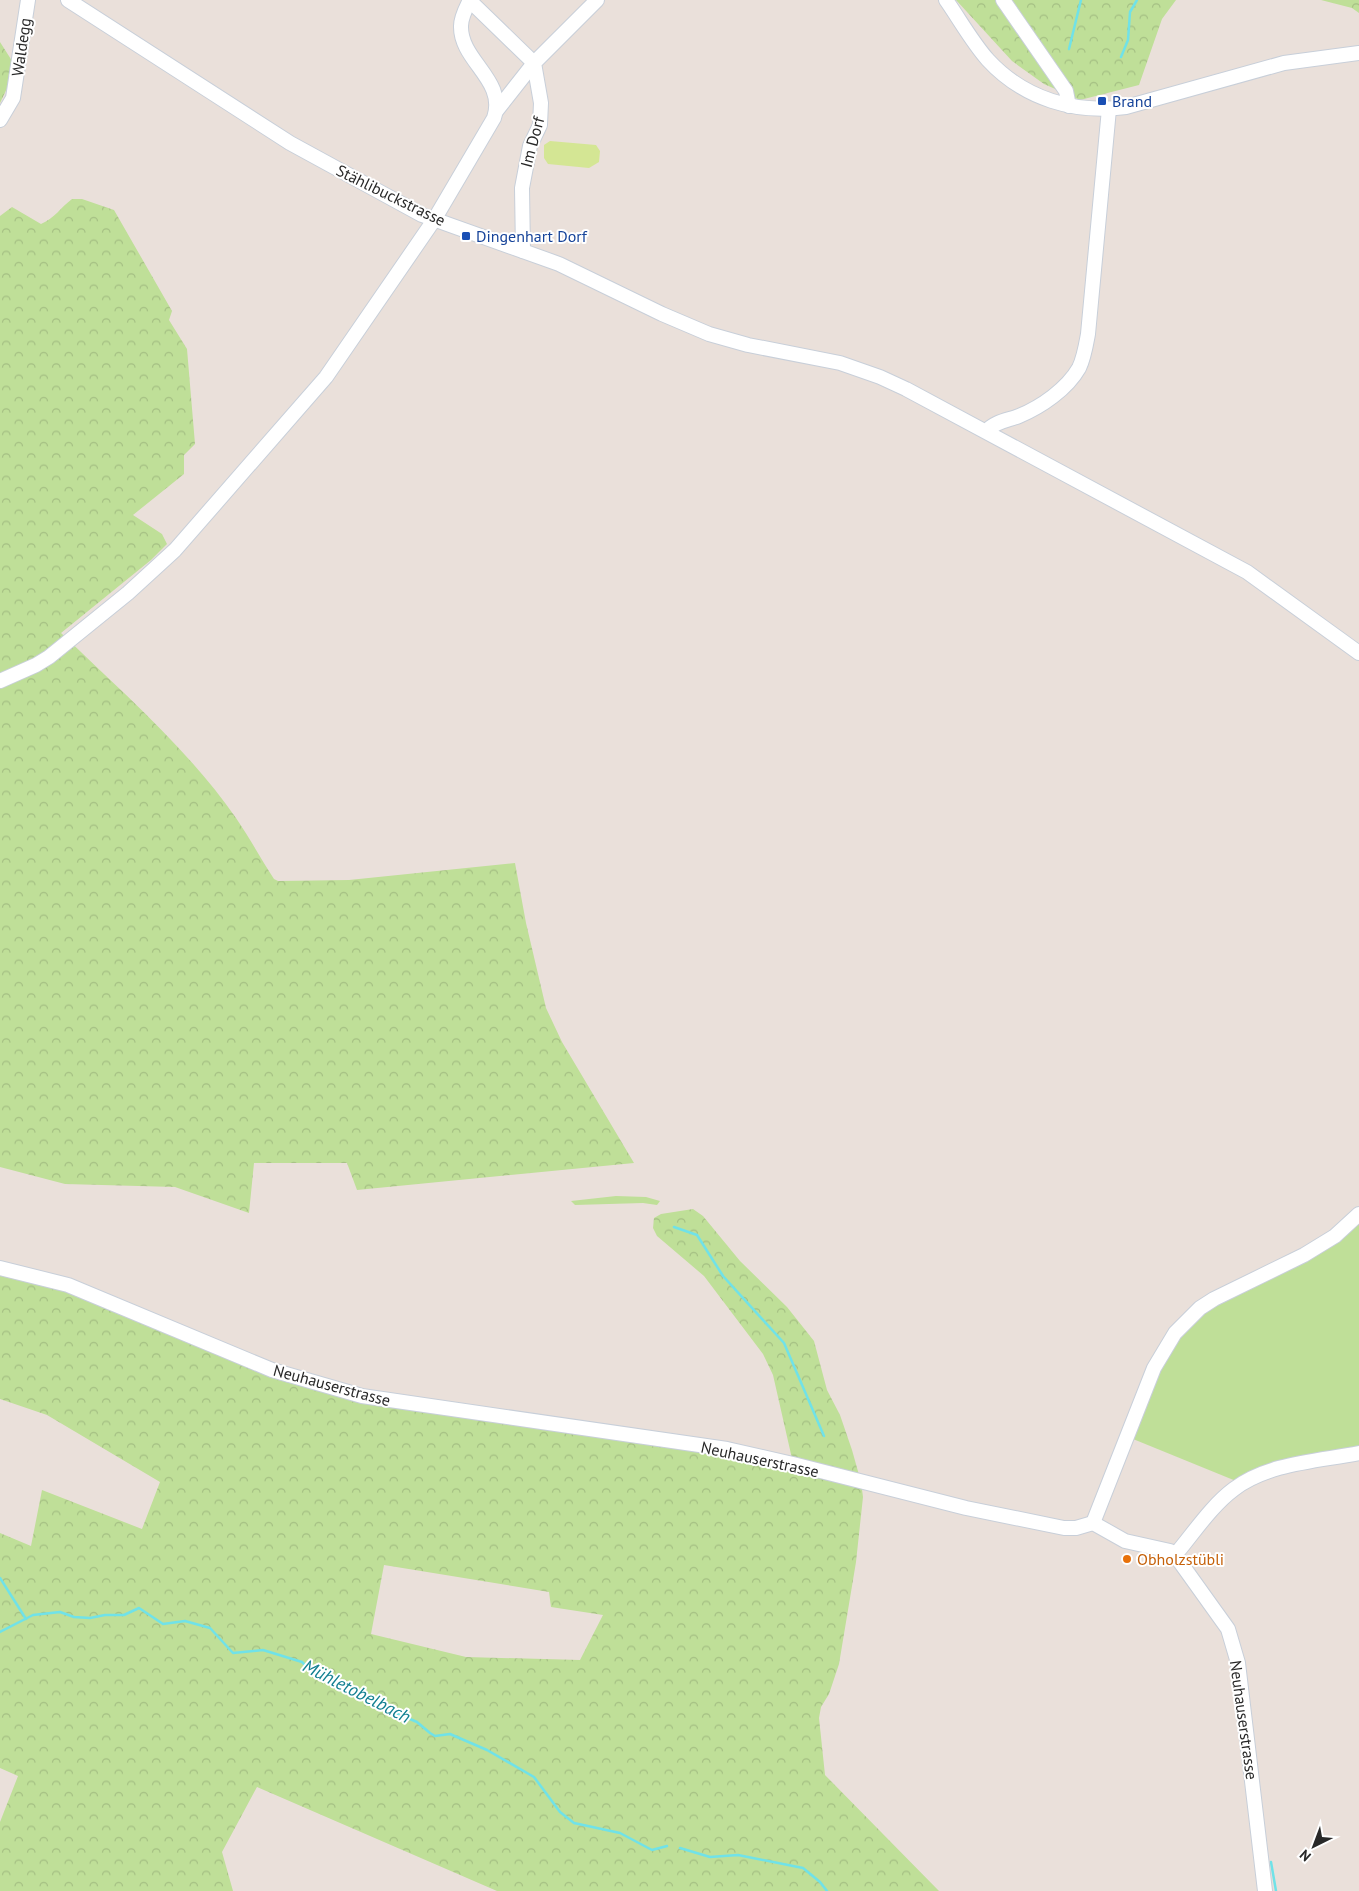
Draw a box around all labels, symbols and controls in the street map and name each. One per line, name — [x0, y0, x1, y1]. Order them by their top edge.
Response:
street label: Waldegg — [7, 16, 35, 78]
place label: Brand — [1112, 91, 1152, 111]
marker: Brand — [1096, 95, 1108, 107]
street label: Im Dorf — [516, 114, 549, 169]
street label: Stählibuckstrasse — [333, 160, 449, 230]
place label: Dingenhart Dorf — [476, 226, 588, 246]
marker: Dingenhart Dorf — [460, 230, 472, 242]
street label: Neuhauserstrasse — [271, 1360, 393, 1410]
street label: Neuhauserstrasse — [699, 1437, 821, 1481]
place label: Obholzstübli — [1137, 1549, 1224, 1569]
marker: Obholzstübli — [1121, 1553, 1133, 1565]
water label: Mühletobelbach — [299, 1654, 415, 1728]
street label: Neuhauserstrasse — [1226, 1659, 1262, 1781]
north arrow — [1289, 1821, 1339, 1871]
text: N — [1296, 1846, 1315, 1865]

